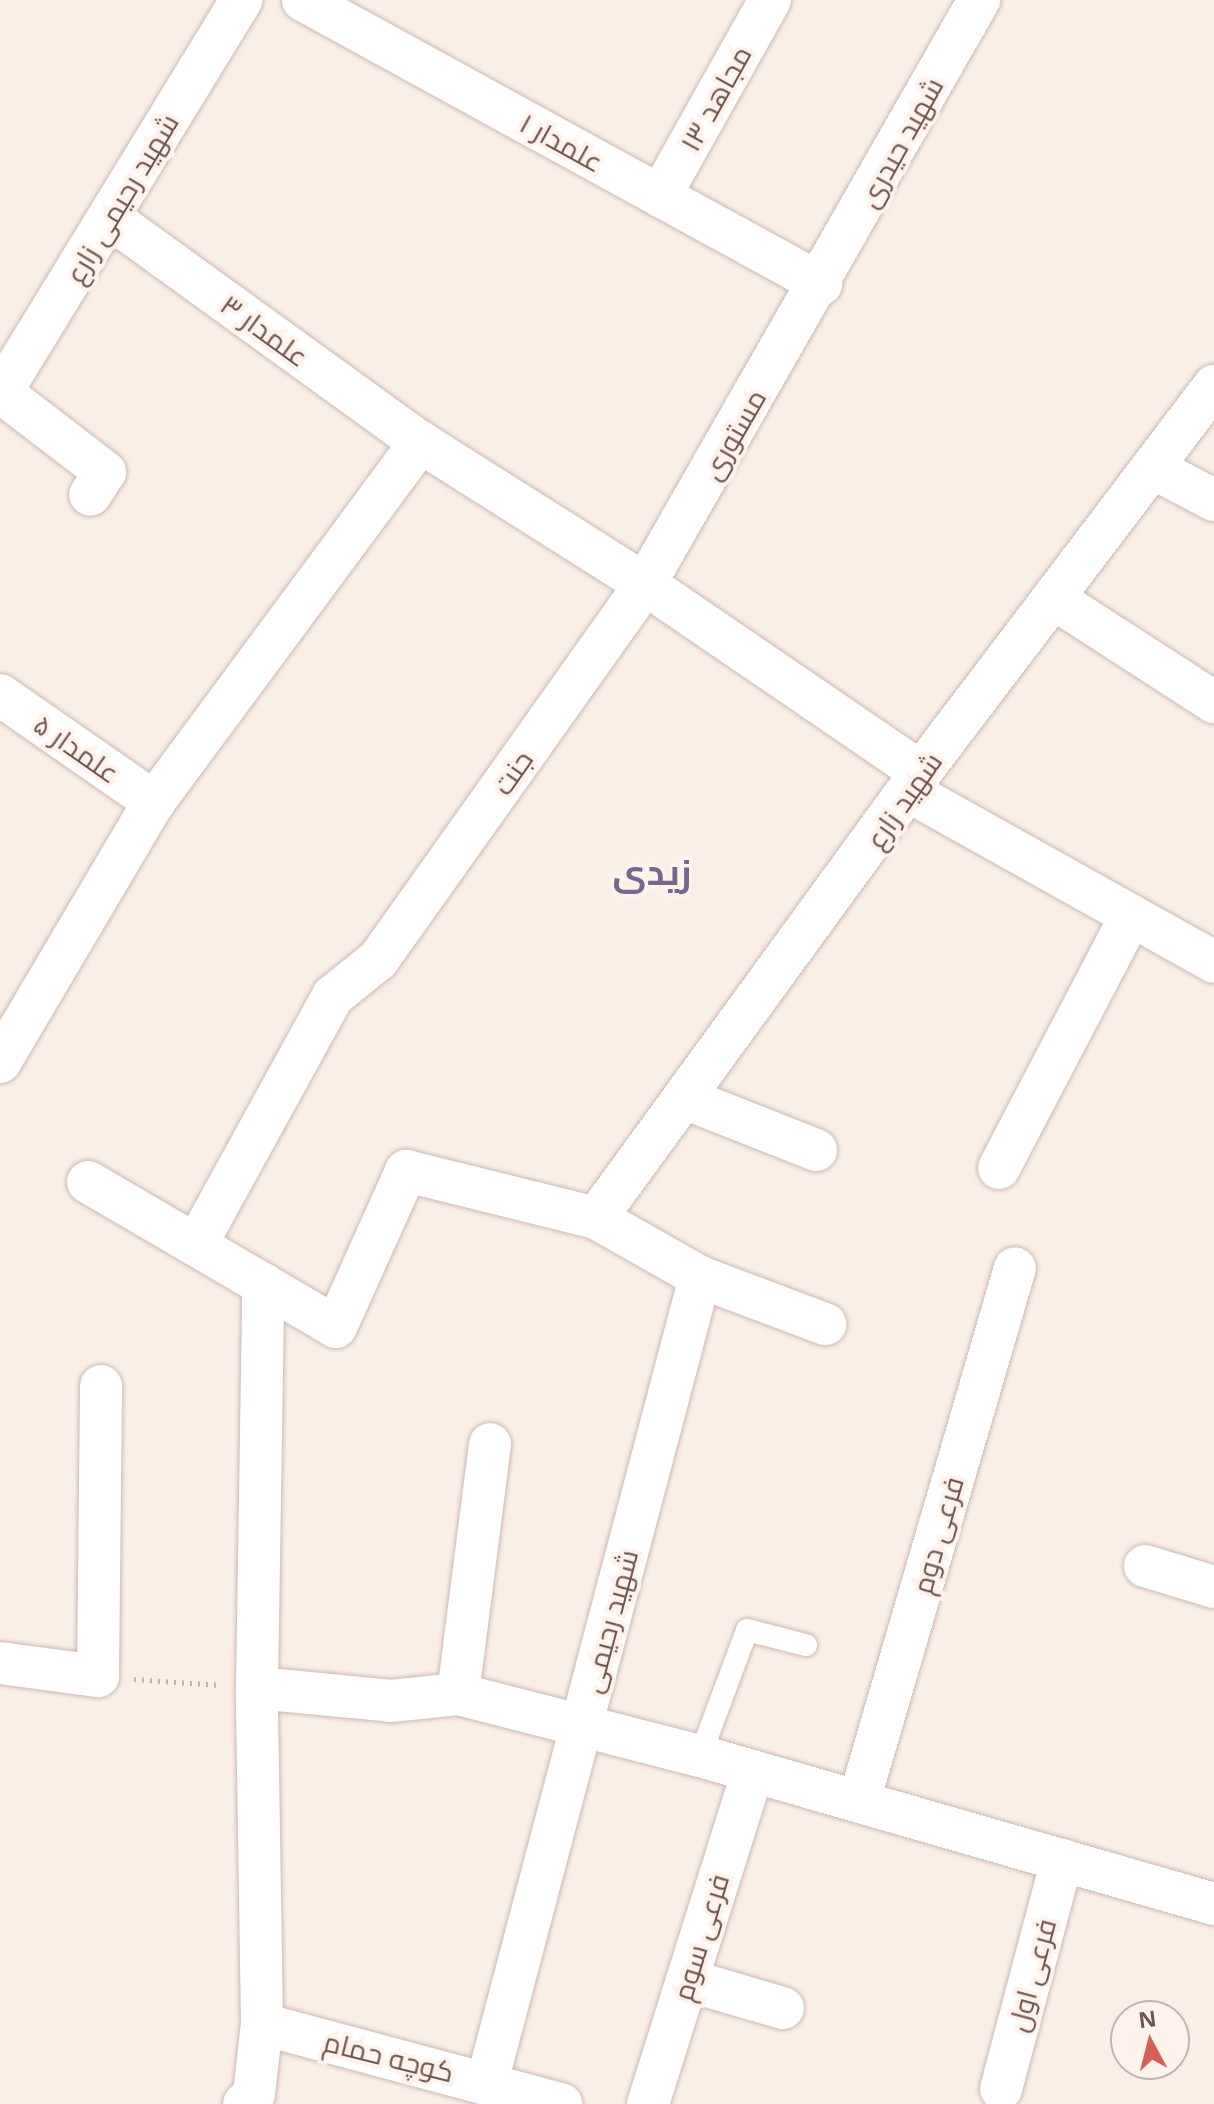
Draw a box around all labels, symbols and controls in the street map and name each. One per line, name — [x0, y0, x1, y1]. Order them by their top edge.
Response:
street label: مجاهد ۱۳ — [672, 39, 758, 157]
street label: شهید حیدری — [851, 71, 949, 213]
street label: علمدار ۱ — [515, 106, 609, 178]
street label: شهید رحیمی زارع — [57, 107, 185, 289]
street label: علمدار ۳ — [215, 287, 315, 373]
street label: مستوری — [694, 383, 772, 485]
street label: علمدار ۵ — [28, 707, 126, 789]
street label: جنت — [485, 743, 539, 801]
street label: شهید زارع — [858, 745, 948, 855]
district label: زیدی — [613, 850, 691, 894]
street label: فرعی دوم — [904, 1473, 970, 1597]
street label: شهید رحیمی — [574, 1546, 644, 1696]
street label: فرعی سوم — [665, 1870, 735, 2004]
street label: فرعی اول — [1000, 1915, 1062, 2035]
north arrow — [1110, 2000, 1190, 2080]
text: N — [1137, 2002, 1158, 2034]
street label: کوچه حمام — [320, 2024, 458, 2088]

